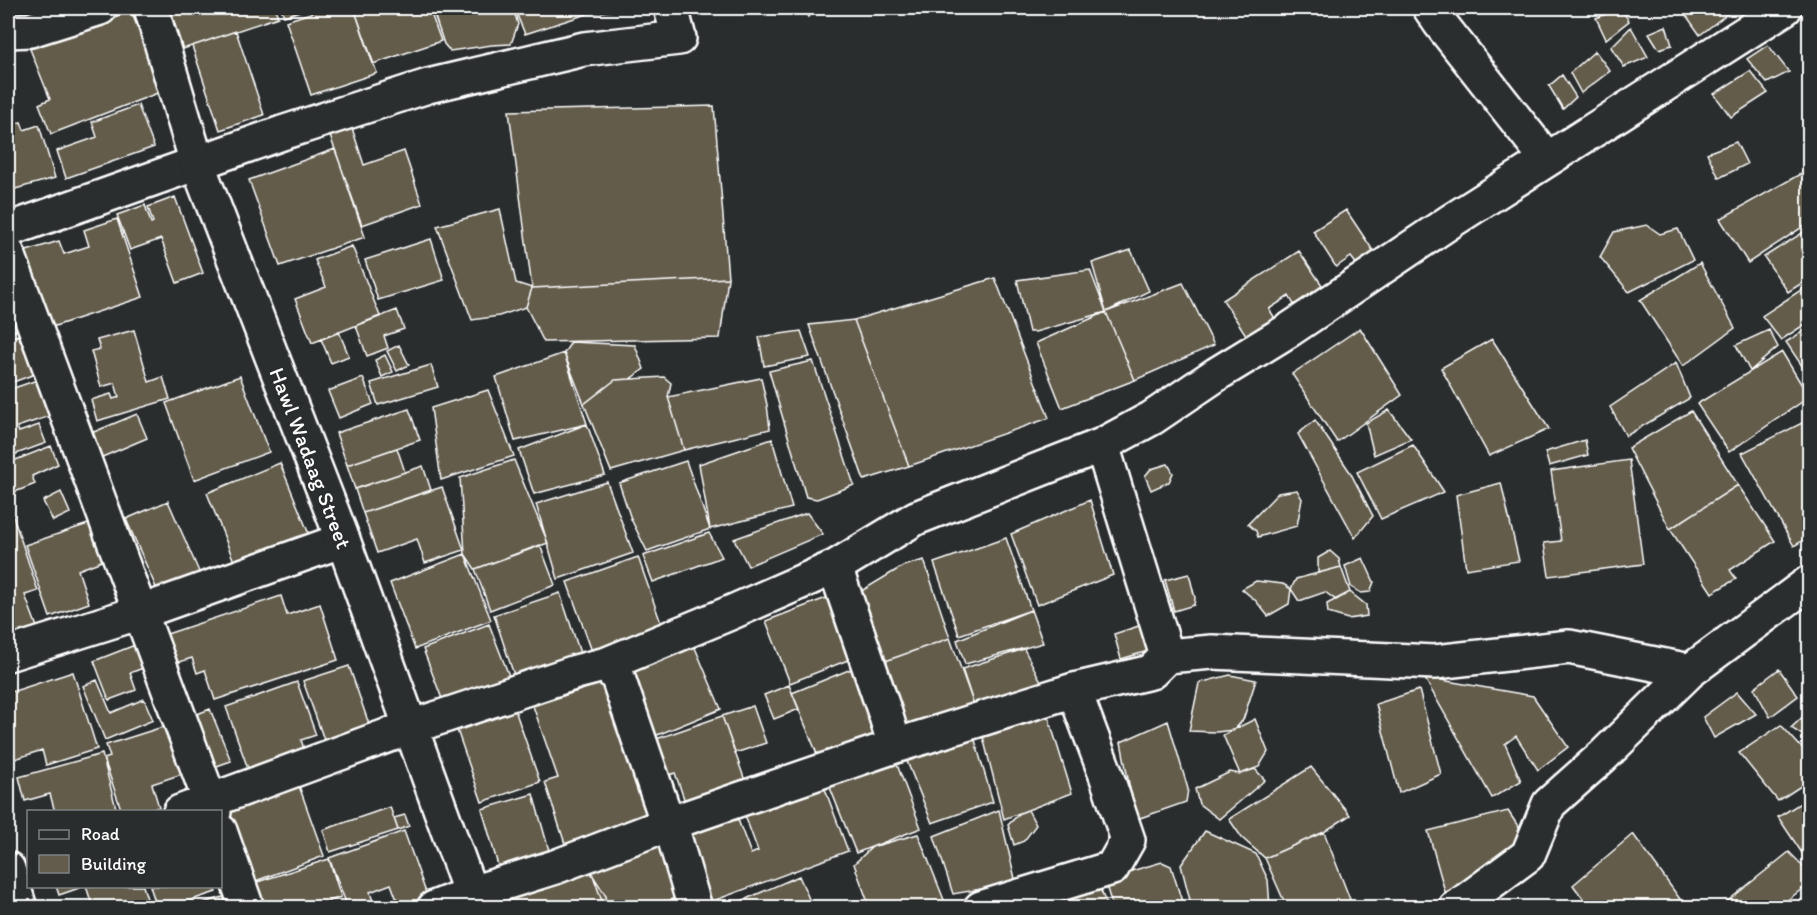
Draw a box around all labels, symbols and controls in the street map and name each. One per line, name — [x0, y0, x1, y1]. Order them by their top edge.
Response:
street label: Hawl Wadaag Street — [263, 364, 358, 553]
legend — [27, 810, 222, 888]
text: Road — [81, 823, 120, 845]
text: Building — [81, 853, 147, 875]

